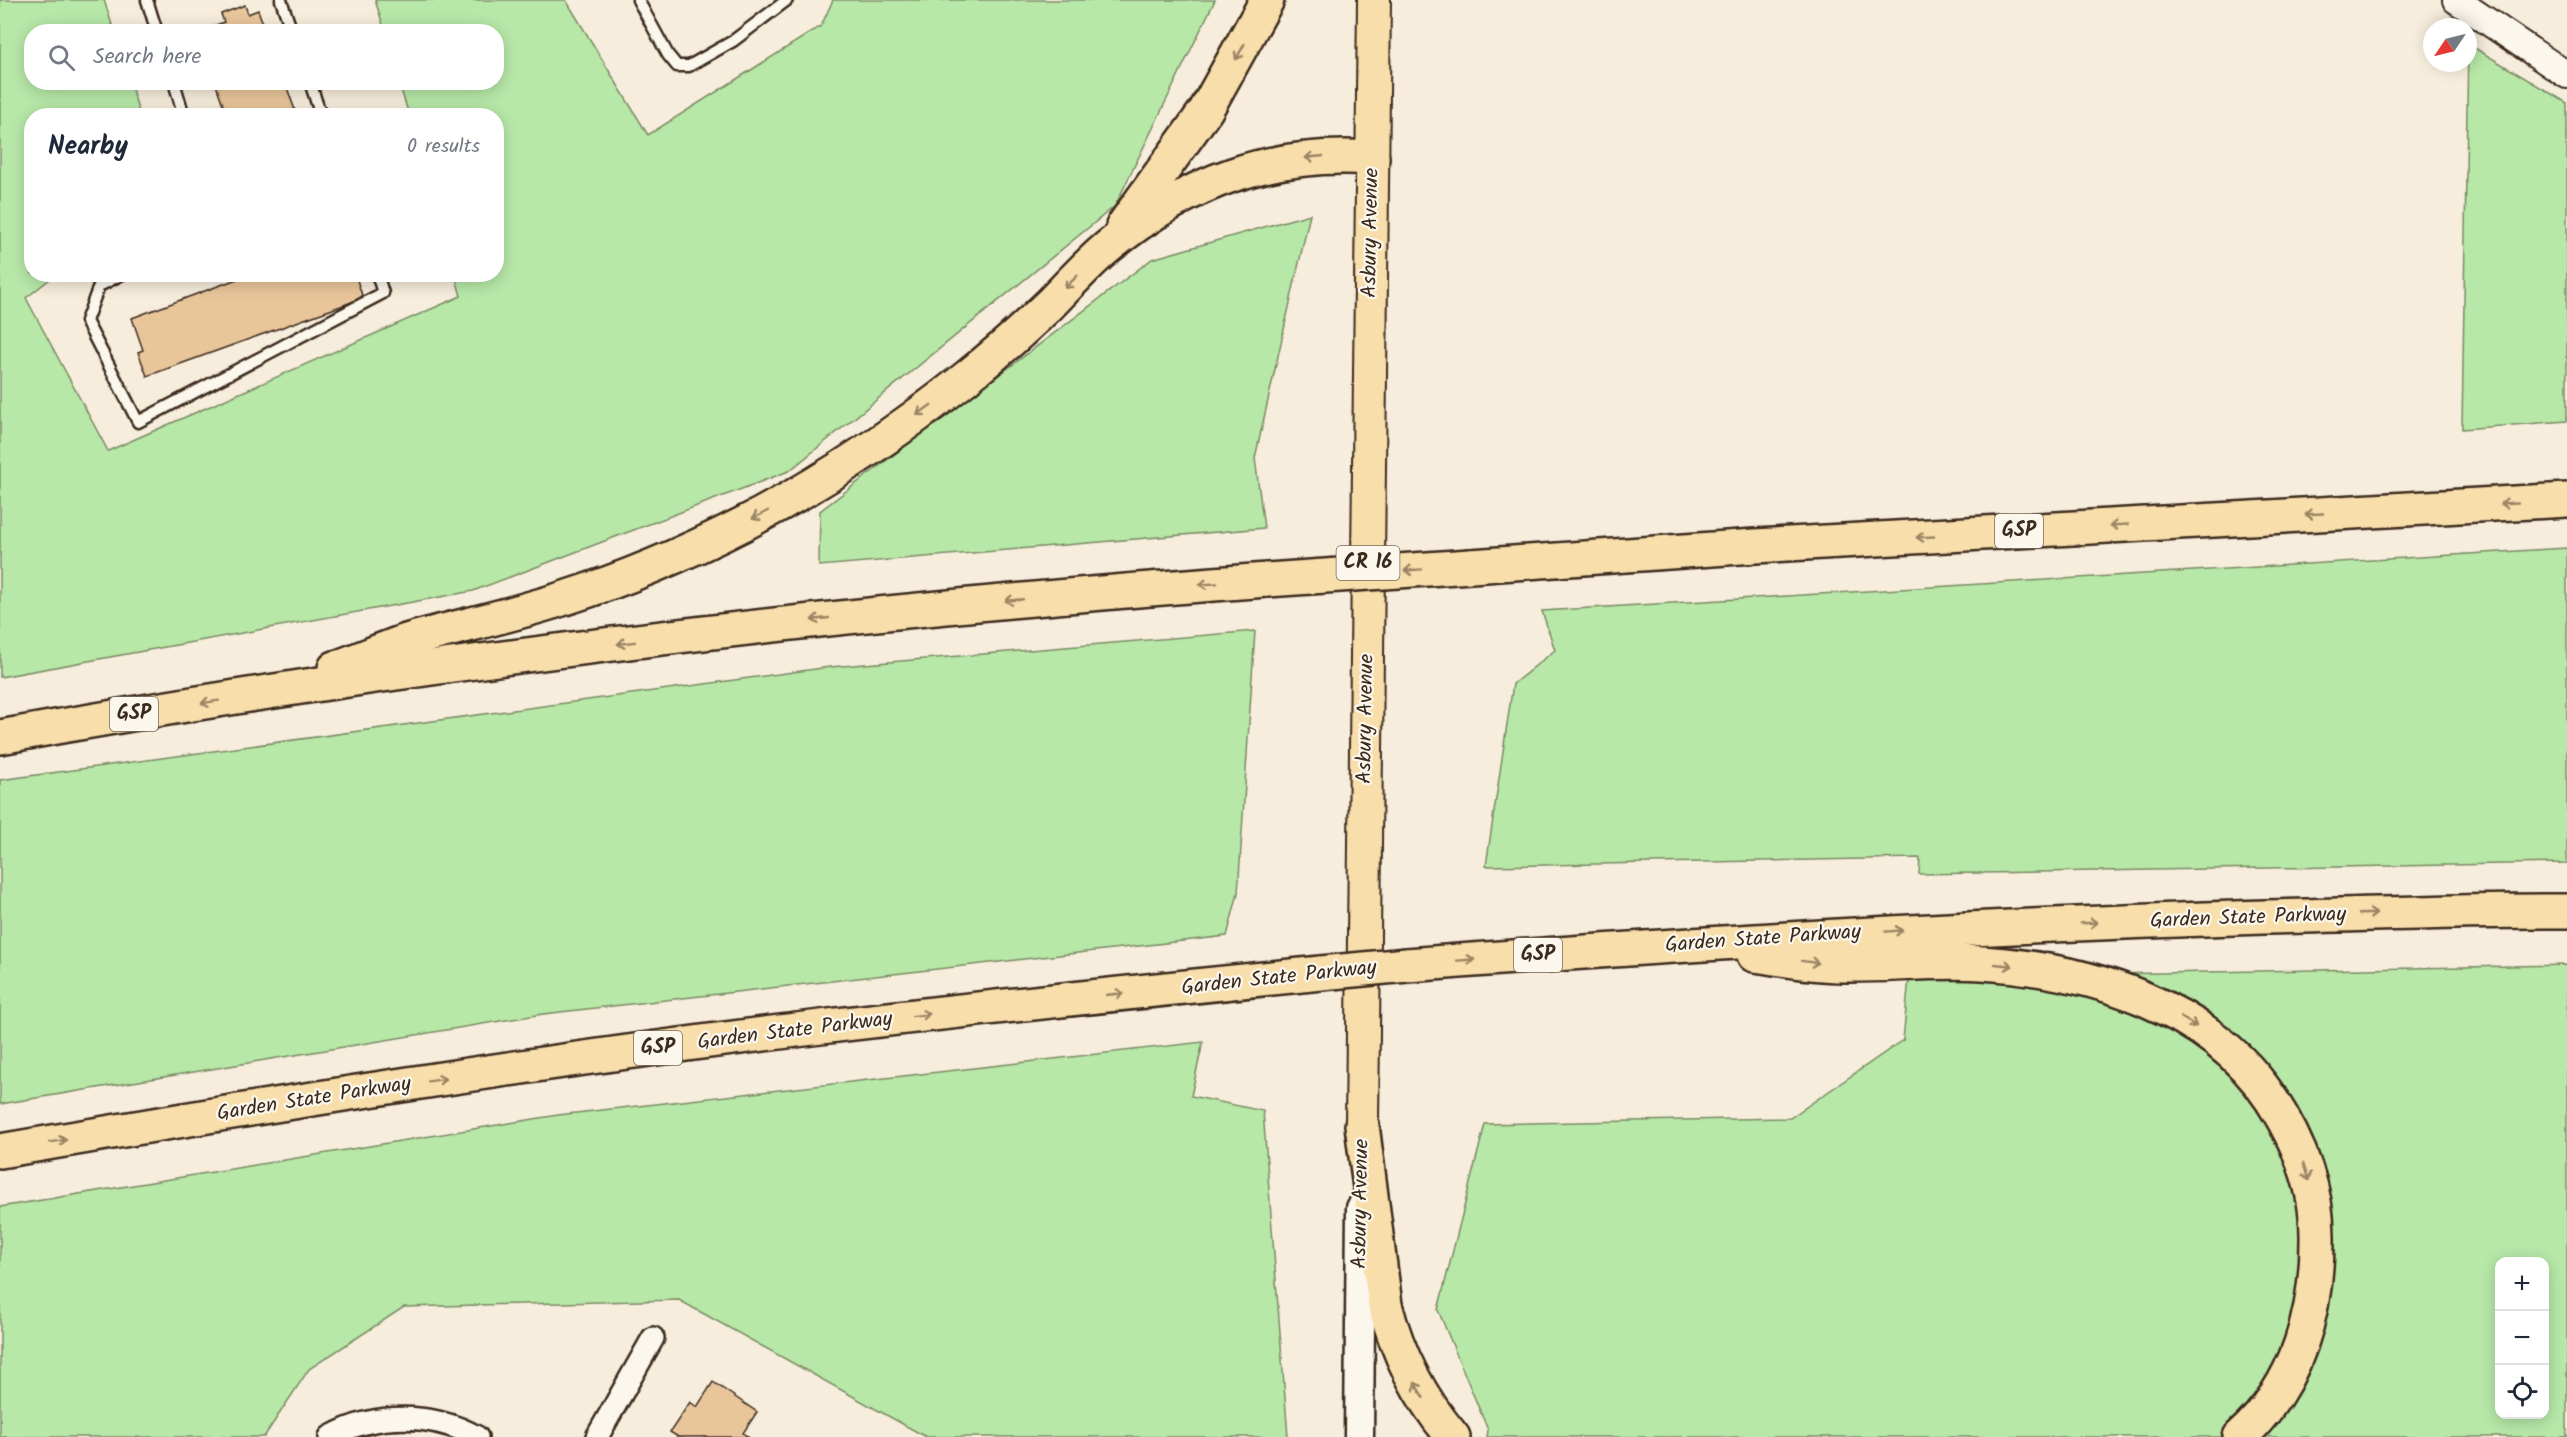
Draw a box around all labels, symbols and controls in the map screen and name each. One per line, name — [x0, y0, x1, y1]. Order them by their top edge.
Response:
north arrow — [2423, 18, 2477, 72]
search box — [24, 24, 504, 90]
text: Search here — [93, 40, 201, 75]
icon: search — [45, 41, 78, 74]
one-way arrow — [1234, 43, 1246, 60]
text: Nearby — [48, 126, 128, 168]
text: 0 results — [407, 131, 480, 163]
one-way arrow — [1304, 152, 1324, 163]
street label: Asbury Avenue — [1353, 167, 1389, 298]
one-way arrow — [1064, 275, 1079, 290]
one-way arrow — [917, 404, 933, 416]
one-way arrow — [2499, 498, 2519, 509]
one-way arrow — [752, 509, 769, 521]
one-way arrow — [2304, 509, 2324, 520]
road number: GSP — [1995, 514, 2043, 548]
one-way arrow — [2110, 520, 2130, 531]
one-way arrow — [1915, 531, 1935, 542]
road number: CR 16 — [1336, 546, 1400, 580]
one-way arrow — [1403, 564, 1423, 575]
one-way arrow — [1199, 579, 1219, 590]
one-way arrow — [1005, 595, 1025, 606]
one-way arrow — [811, 614, 831, 625]
one-way arrow — [617, 637, 637, 648]
street label: Asbury Avenue — [1348, 653, 1384, 784]
road number: GSP — [110, 697, 158, 731]
one-way arrow — [200, 697, 220, 708]
street label: Garden State Parkway — [2149, 898, 2347, 938]
one-way arrow — [2358, 909, 2378, 920]
street label: Garden State Parkway — [1664, 916, 1862, 962]
one-way arrow — [2079, 917, 2099, 928]
one-way arrow — [1884, 926, 1904, 937]
road number: GSP — [1514, 938, 1562, 972]
street label: Garden State Parkway — [1180, 951, 1378, 1005]
one-way arrow — [1455, 955, 1475, 966]
one-way arrow — [1799, 957, 1819, 968]
one-way arrow — [1994, 960, 2014, 971]
one-way arrow — [1105, 988, 1125, 999]
street label: Garden State Parkway — [696, 1003, 895, 1059]
one-way arrow — [911, 1010, 931, 1021]
one-way arrow — [2180, 1016, 2197, 1028]
road number: GSP — [634, 1031, 682, 1065]
street label: Garden State Parkway — [215, 1067, 414, 1131]
one-way arrow — [426, 1074, 446, 1085]
one-way arrow — [47, 1135, 67, 1146]
street label: Asbury Avenue — [1343, 1138, 1379, 1269]
one-way arrow — [2301, 1162, 2312, 1181]
map controls — [2495, 1257, 2549, 1419]
button: + — [2495, 1257, 2549, 1311]
button: − — [2495, 1311, 2549, 1365]
button: locate — [2495, 1365, 2549, 1419]
one-way arrow — [1412, 1382, 1424, 1399]

